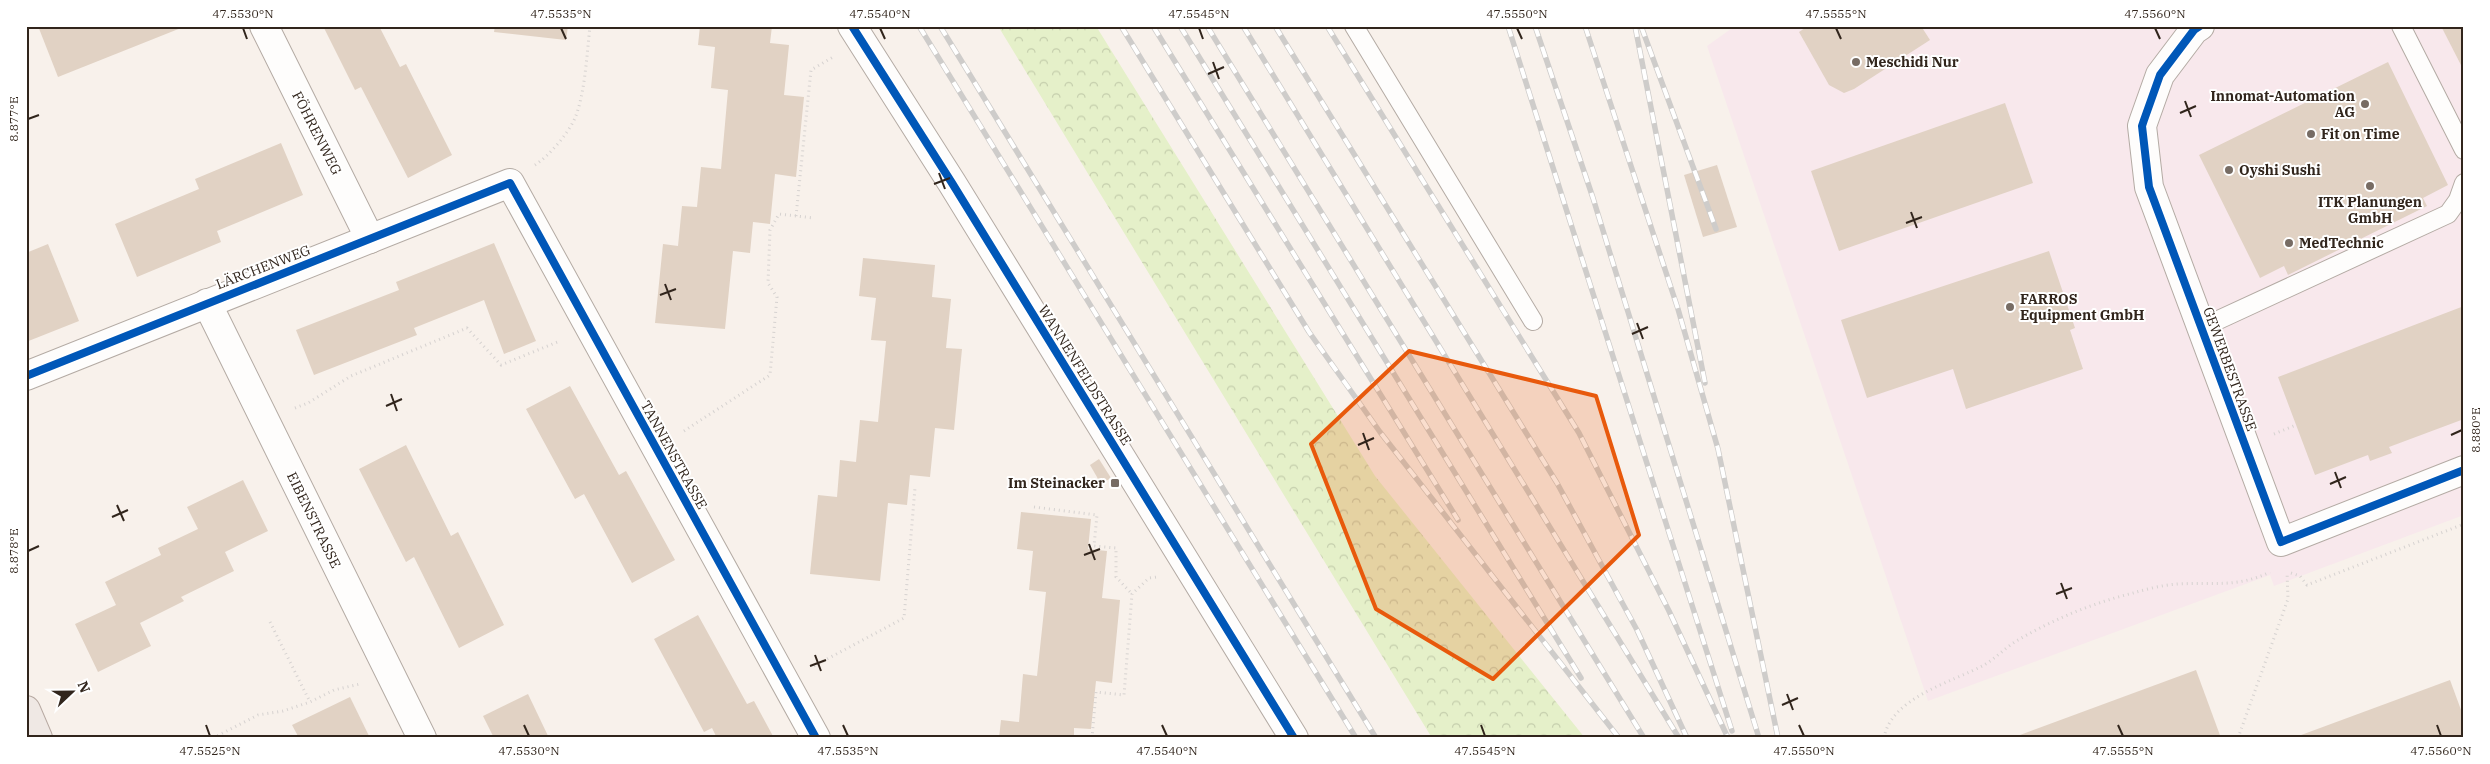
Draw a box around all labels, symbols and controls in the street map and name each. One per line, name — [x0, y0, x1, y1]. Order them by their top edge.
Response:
text: 47.5530°N — [212, 6, 274, 21]
text: 47.5535°N — [530, 6, 592, 21]
text: 47.5540°N — [849, 6, 911, 21]
text: 47.5545°N — [1168, 6, 1230, 21]
text: 47.5550°N — [1486, 6, 1548, 21]
text: 47.5555°N — [1805, 6, 1867, 21]
text: 47.5560°N — [2124, 6, 2186, 21]
place label: Meschidi Nur — [1866, 53, 1959, 71]
marker: Meschidi Nur — [1850, 56, 1862, 68]
place label: Innomat-Automation AG — [2210, 87, 2355, 121]
street label: FÖHRENWEG — [288, 88, 346, 178]
text: 8.877°E — [6, 96, 21, 142]
marker: Innomat-Automation AG — [2359, 98, 2371, 110]
place label: Fit on Time — [2321, 125, 2400, 143]
marker: Fit on Time — [2305, 128, 2317, 140]
place label: Oyshi Sushi — [2239, 161, 2321, 179]
marker: Oyshi Sushi — [2223, 164, 2235, 176]
marker: ITK Planungen GmbH — [2364, 180, 2376, 192]
place label: ITK Planungen GmbH — [2318, 193, 2422, 227]
place label: MedTechnic — [2299, 234, 2384, 252]
marker: MedTechnic — [2283, 237, 2295, 249]
street label: LÄRCHENWEG — [213, 241, 313, 293]
place label: FARROS Equipment GmbH — [2020, 290, 2144, 324]
marker: FARROS Equipment GmbH — [2004, 301, 2016, 313]
street label: WANNENFELDSTRASSE — [1034, 302, 1136, 448]
street label: GEWERBESTRASSE — [2199, 304, 2261, 434]
street label: TANNENSTRASSE — [637, 398, 711, 512]
text: 8.880°E — [2468, 407, 2483, 453]
street label: EIBENSTRASSE — [283, 469, 345, 571]
place label: Im Steinacker — [1008, 474, 1105, 492]
marker: Im Steinacker — [1109, 477, 1121, 489]
text: 8.878°E — [6, 528, 21, 574]
north arrow — [48, 666, 98, 716]
text: N — [74, 679, 94, 696]
text: 47.5525°N — [179, 743, 241, 758]
text: 47.5530°N — [498, 743, 560, 758]
text: 47.5535°N — [817, 743, 879, 758]
text: 47.5540°N — [1136, 743, 1198, 758]
text: 47.5545°N — [1454, 743, 1516, 758]
text: 47.5550°N — [1773, 743, 1835, 758]
text: 47.5555°N — [2092, 743, 2154, 758]
text: 47.5560°N — [2410, 743, 2472, 758]

